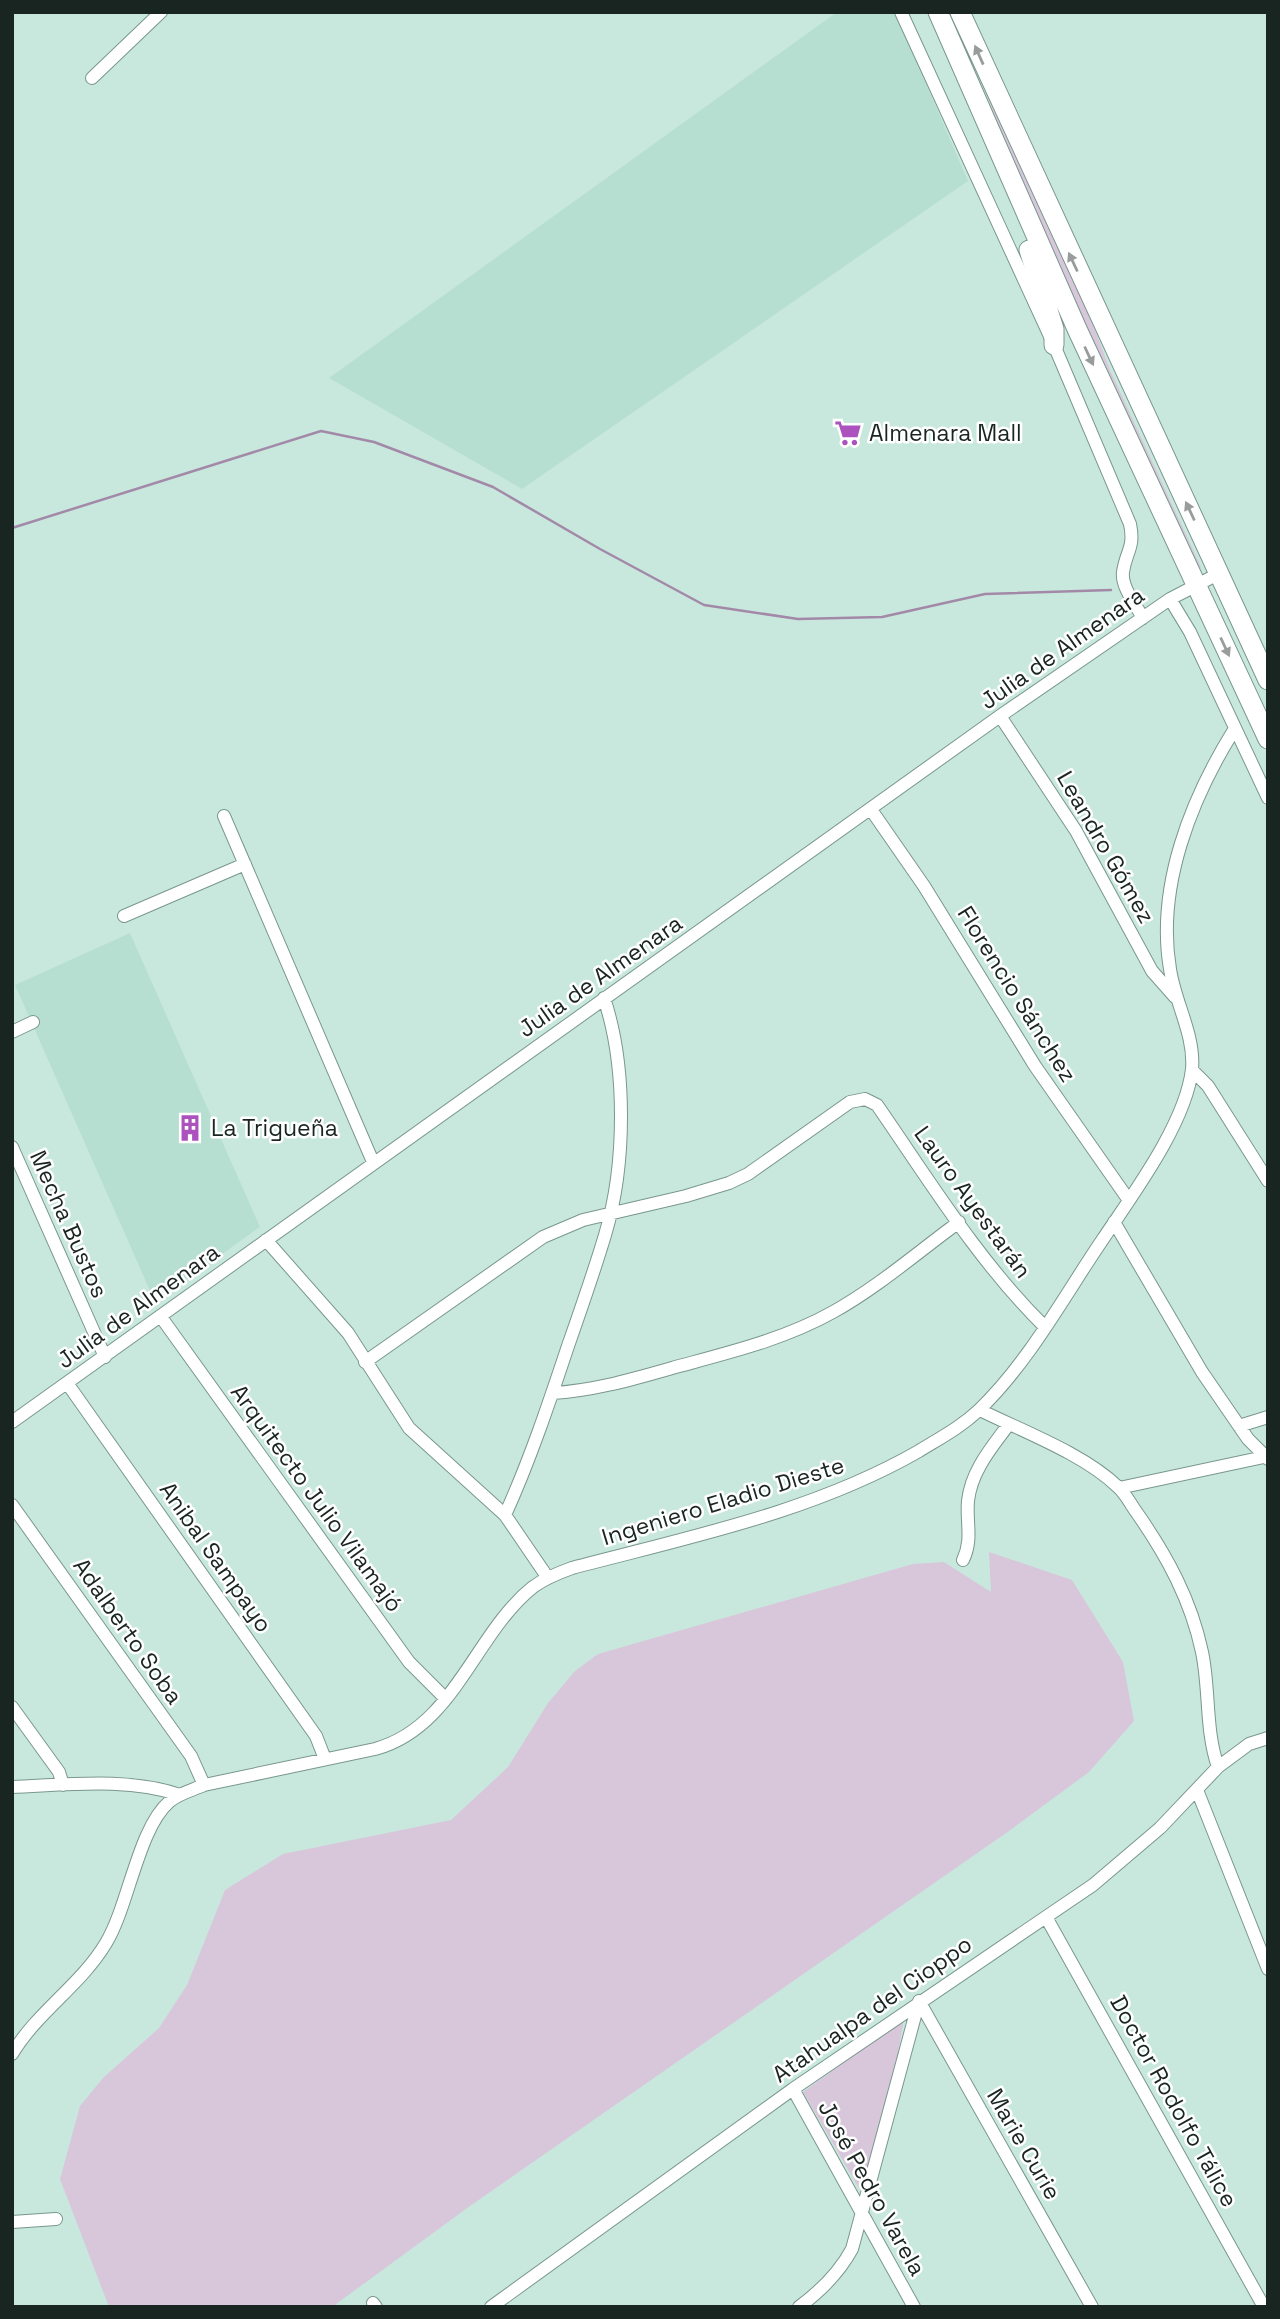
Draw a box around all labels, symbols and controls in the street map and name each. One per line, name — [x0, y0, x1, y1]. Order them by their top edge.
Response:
one-way arrow — [973, 45, 985, 65]
one-way arrow — [1067, 252, 1079, 272]
one-way arrow — [1084, 345, 1095, 366]
supermarket icon: Almenara Mall — [833, 418, 863, 448]
place label: Almenara Mall — [869, 418, 1022, 448]
one-way arrow — [1184, 501, 1195, 522]
street label: Julia de Almenara — [974, 580, 1150, 716]
one-way arrow — [1219, 636, 1230, 657]
street label: Leandro Gómez — [1050, 765, 1162, 929]
street label: Florencio Sánchez — [951, 900, 1083, 1088]
street label: Julia de Almenara — [512, 908, 688, 1044]
building icon: La Trigueña — [175, 1113, 205, 1143]
place label: La Trigueña — [211, 1113, 338, 1143]
street label: Lauro Ayestarán — [908, 1120, 1038, 1284]
street label: Mecha Bustos — [23, 1146, 115, 1302]
street label: Julia de Almenara — [51, 1237, 225, 1375]
street label: Arquitecto Julio Vilamajó — [224, 1378, 410, 1618]
street label: Ingeniero Eladio Dieste — [598, 1450, 848, 1552]
street label: Anibal Sampayo — [153, 1476, 279, 1638]
street label: Adalberto Soba — [66, 1552, 190, 1710]
street label: Atahualpa del Cioppo — [766, 1929, 978, 2089]
street label: Doctor Rodolfo Tálice — [1103, 1990, 1245, 2212]
street label: Marie Curie — [980, 2083, 1068, 2205]
street label: José Pedro Varela — [811, 2095, 933, 2281]

